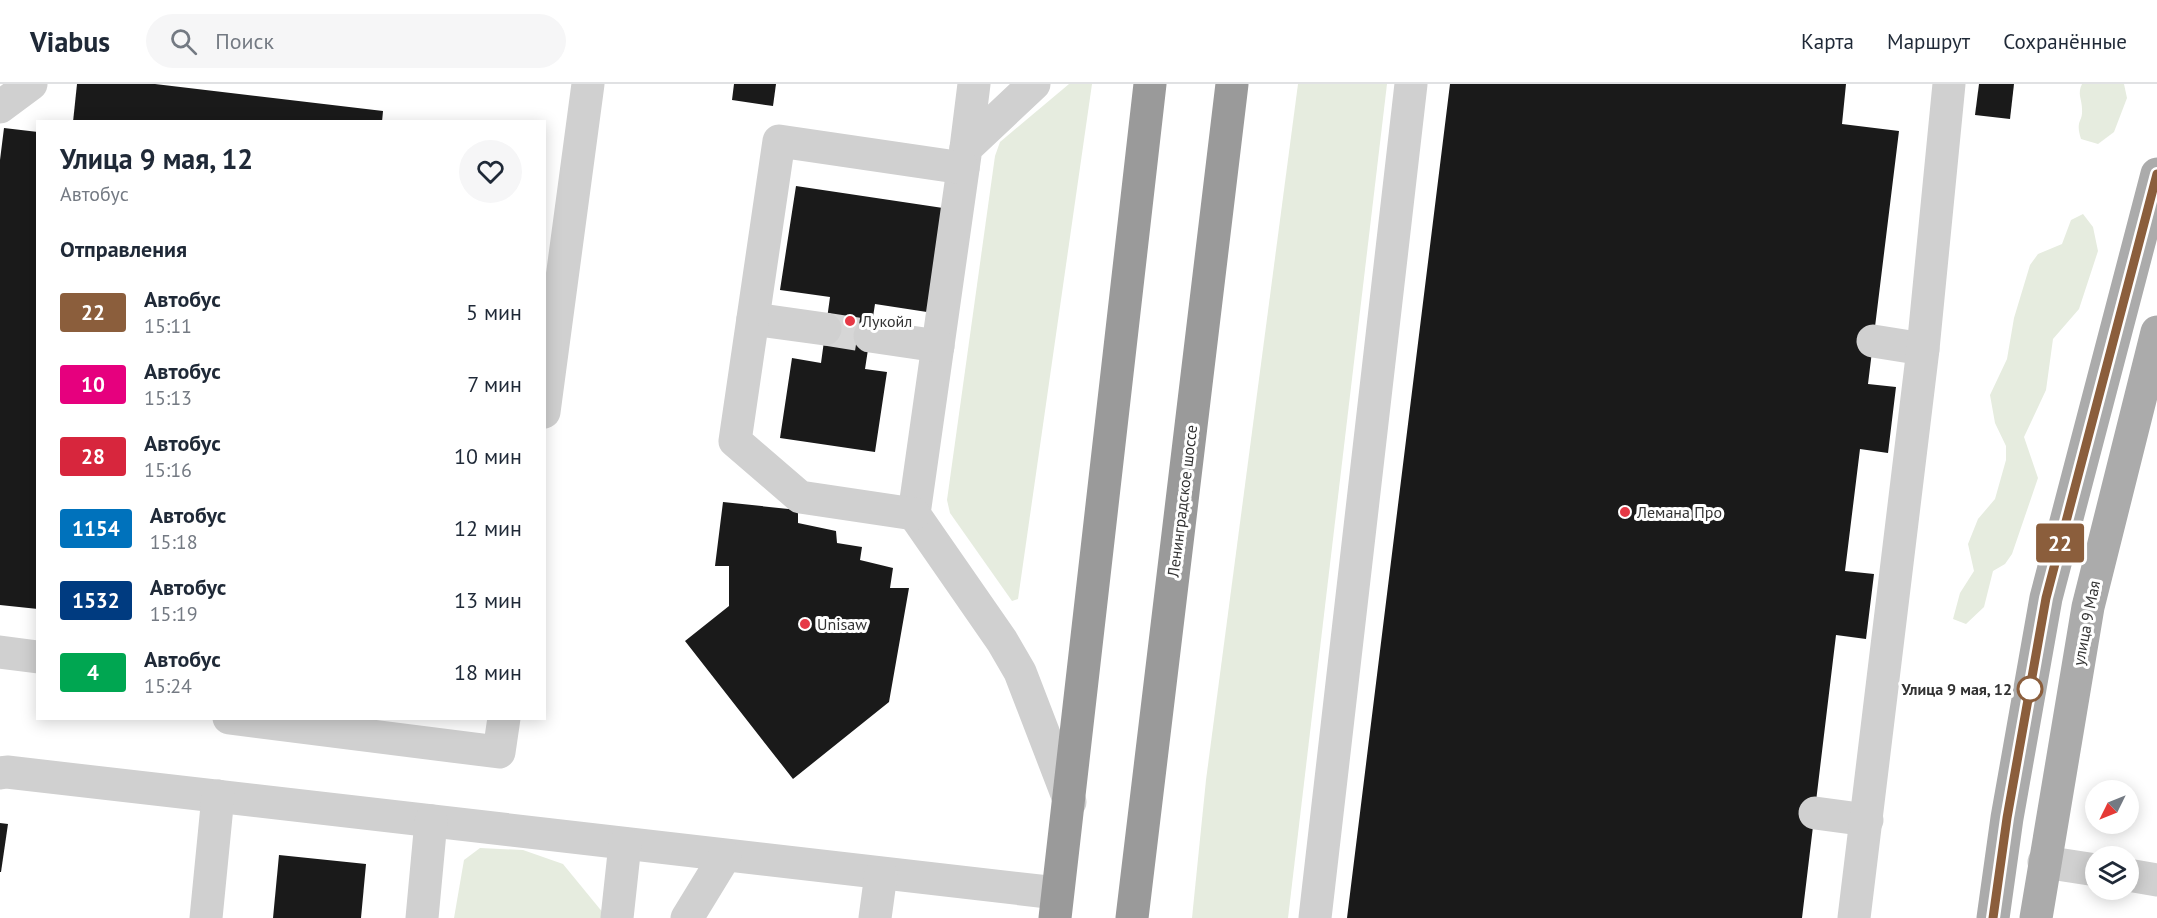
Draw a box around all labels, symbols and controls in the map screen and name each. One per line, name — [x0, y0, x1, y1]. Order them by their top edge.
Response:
search box — [146, 14, 566, 68]
text: Viabus — [30, 23, 110, 60]
icon: search — [167, 25, 200, 58]
text: Поиск — [215, 27, 274, 55]
text: Карта — [1801, 28, 1854, 55]
text: Маршрут — [1887, 28, 1970, 55]
text: Сохранённые — [2003, 28, 2127, 55]
text: Улица 9 мая, 12 — [60, 140, 253, 177]
button: heart — [459, 140, 522, 203]
text: Автобус — [60, 181, 129, 207]
text: Отправления — [60, 235, 187, 263]
text: Автобус — [144, 285, 221, 313]
text: 5 мин — [466, 298, 522, 326]
text: 22 — [81, 299, 105, 326]
place label: Лукойл — [861, 311, 912, 331]
text: 15:11 — [144, 313, 192, 339]
marker: Лукойл — [843, 314, 857, 328]
text: Автобус — [144, 357, 221, 385]
text: 7 мин — [467, 370, 522, 398]
text: 10 — [81, 371, 105, 398]
text: 15:13 — [144, 385, 192, 411]
street label: Ленинградское шоссе — [1163, 424, 1201, 579]
text: Автобус — [144, 429, 221, 457]
text: 10 мин — [454, 442, 522, 470]
text: 28 — [81, 443, 105, 470]
text: 15:16 — [144, 457, 192, 483]
text: Автобус — [150, 501, 226, 529]
place label: Лемана Про — [1636, 502, 1722, 522]
marker: Лемана Про — [1618, 505, 1632, 519]
text: 12 мин — [454, 514, 522, 542]
text: 1154 — [72, 515, 120, 542]
line badge: 22 — [2033, 524, 2087, 562]
text: 15:18 — [150, 529, 198, 555]
text: 22 — [2048, 530, 2072, 557]
text: Автобус — [150, 573, 226, 601]
street label: улица 9 Мая — [2068, 579, 2104, 667]
text: 13 мин — [454, 586, 522, 614]
text: 1532 — [72, 587, 120, 614]
text: 15:19 — [150, 601, 198, 627]
place label: Unisaw — [817, 614, 867, 634]
marker: Unisaw — [798, 617, 812, 631]
text: Автобус — [144, 645, 221, 673]
text: 18 мин — [454, 658, 522, 686]
text: 4 — [87, 659, 99, 686]
text: 15:24 — [144, 673, 192, 699]
marker: Улица 9 мая, 12 — [2017, 676, 2043, 702]
place label: Улица 9 мая, 12 — [1901, 679, 2012, 699]
north arrow — [2085, 780, 2139, 834]
map controls — [2085, 780, 2139, 900]
button: layers — [2085, 846, 2139, 900]

